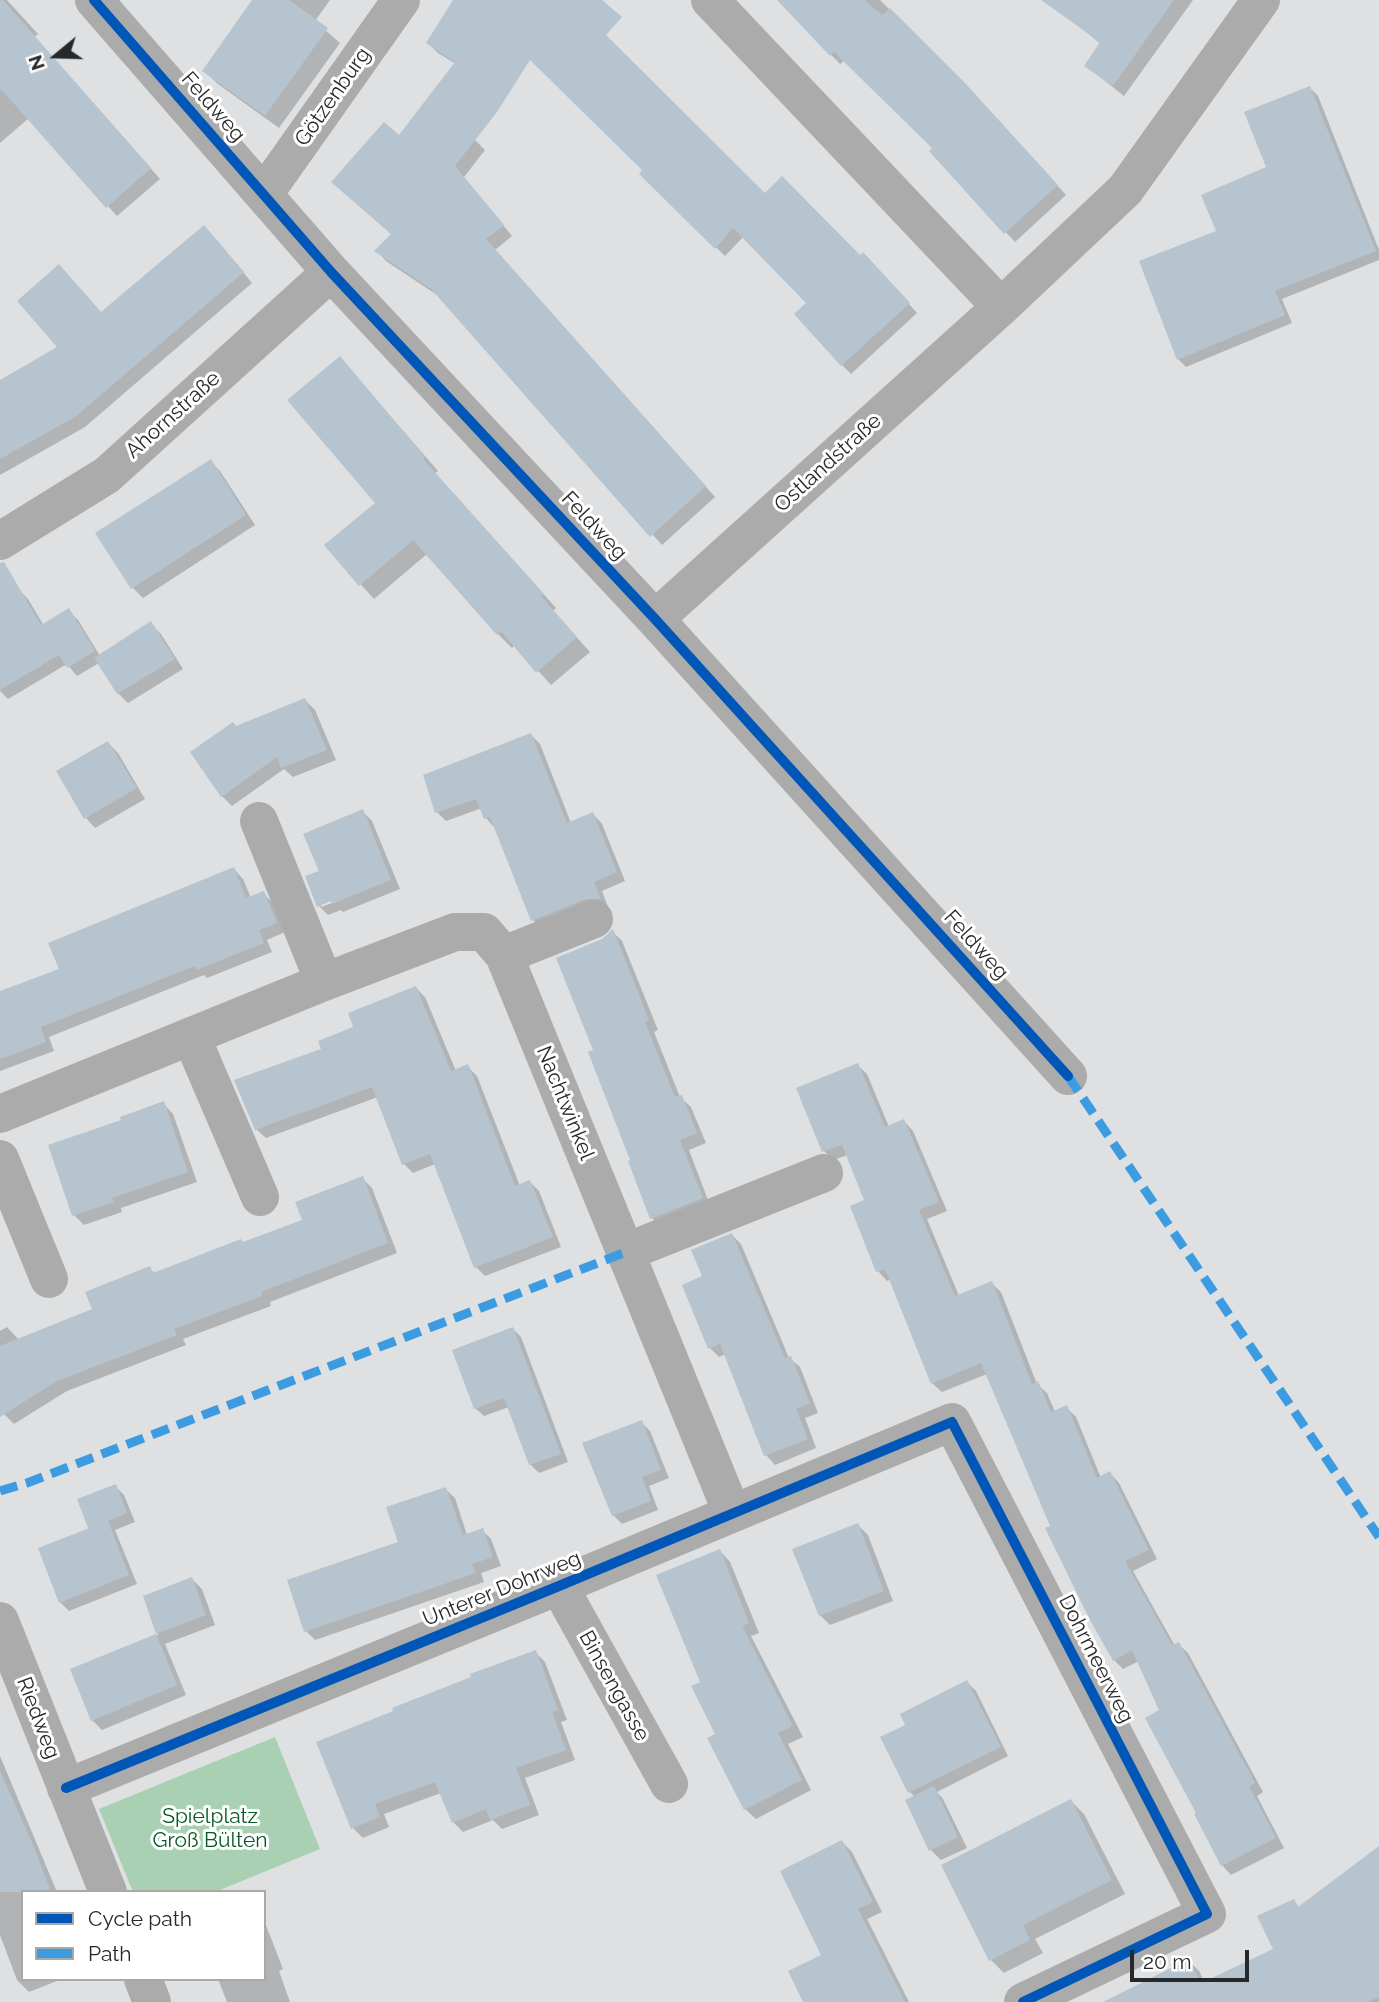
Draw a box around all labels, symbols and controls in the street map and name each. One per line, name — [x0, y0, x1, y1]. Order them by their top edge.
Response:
north arrow — [21, 21, 91, 91]
street label: Götzenburg — [290, 43, 376, 151]
text: N — [23, 52, 49, 73]
street label: Feldweg — [176, 67, 250, 147]
street label: Ahornstraße — [121, 366, 225, 464]
street label: Ostlandstraße — [769, 408, 887, 518]
street label: Feldweg — [556, 486, 632, 566]
street label: Feldweg — [938, 905, 1014, 985]
street label: Nachtwinkel — [531, 1042, 599, 1164]
street label: Unterer Dohrweg — [419, 1546, 585, 1632]
street label: Dohrmeerweg — [1053, 1591, 1139, 1727]
street label: Binsengasse — [573, 1626, 655, 1746]
street label: Riedweg — [11, 1674, 65, 1762]
park label: Spielplatz Groß Bülten — [152, 1804, 268, 1854]
legend — [21, 1890, 266, 1981]
text: Cycle path — [88, 1906, 192, 1931]
scale bar — [1134, 1936, 1253, 1980]
text: Path — [88, 1941, 132, 1966]
text: 20 m — [1143, 1949, 1191, 1974]

